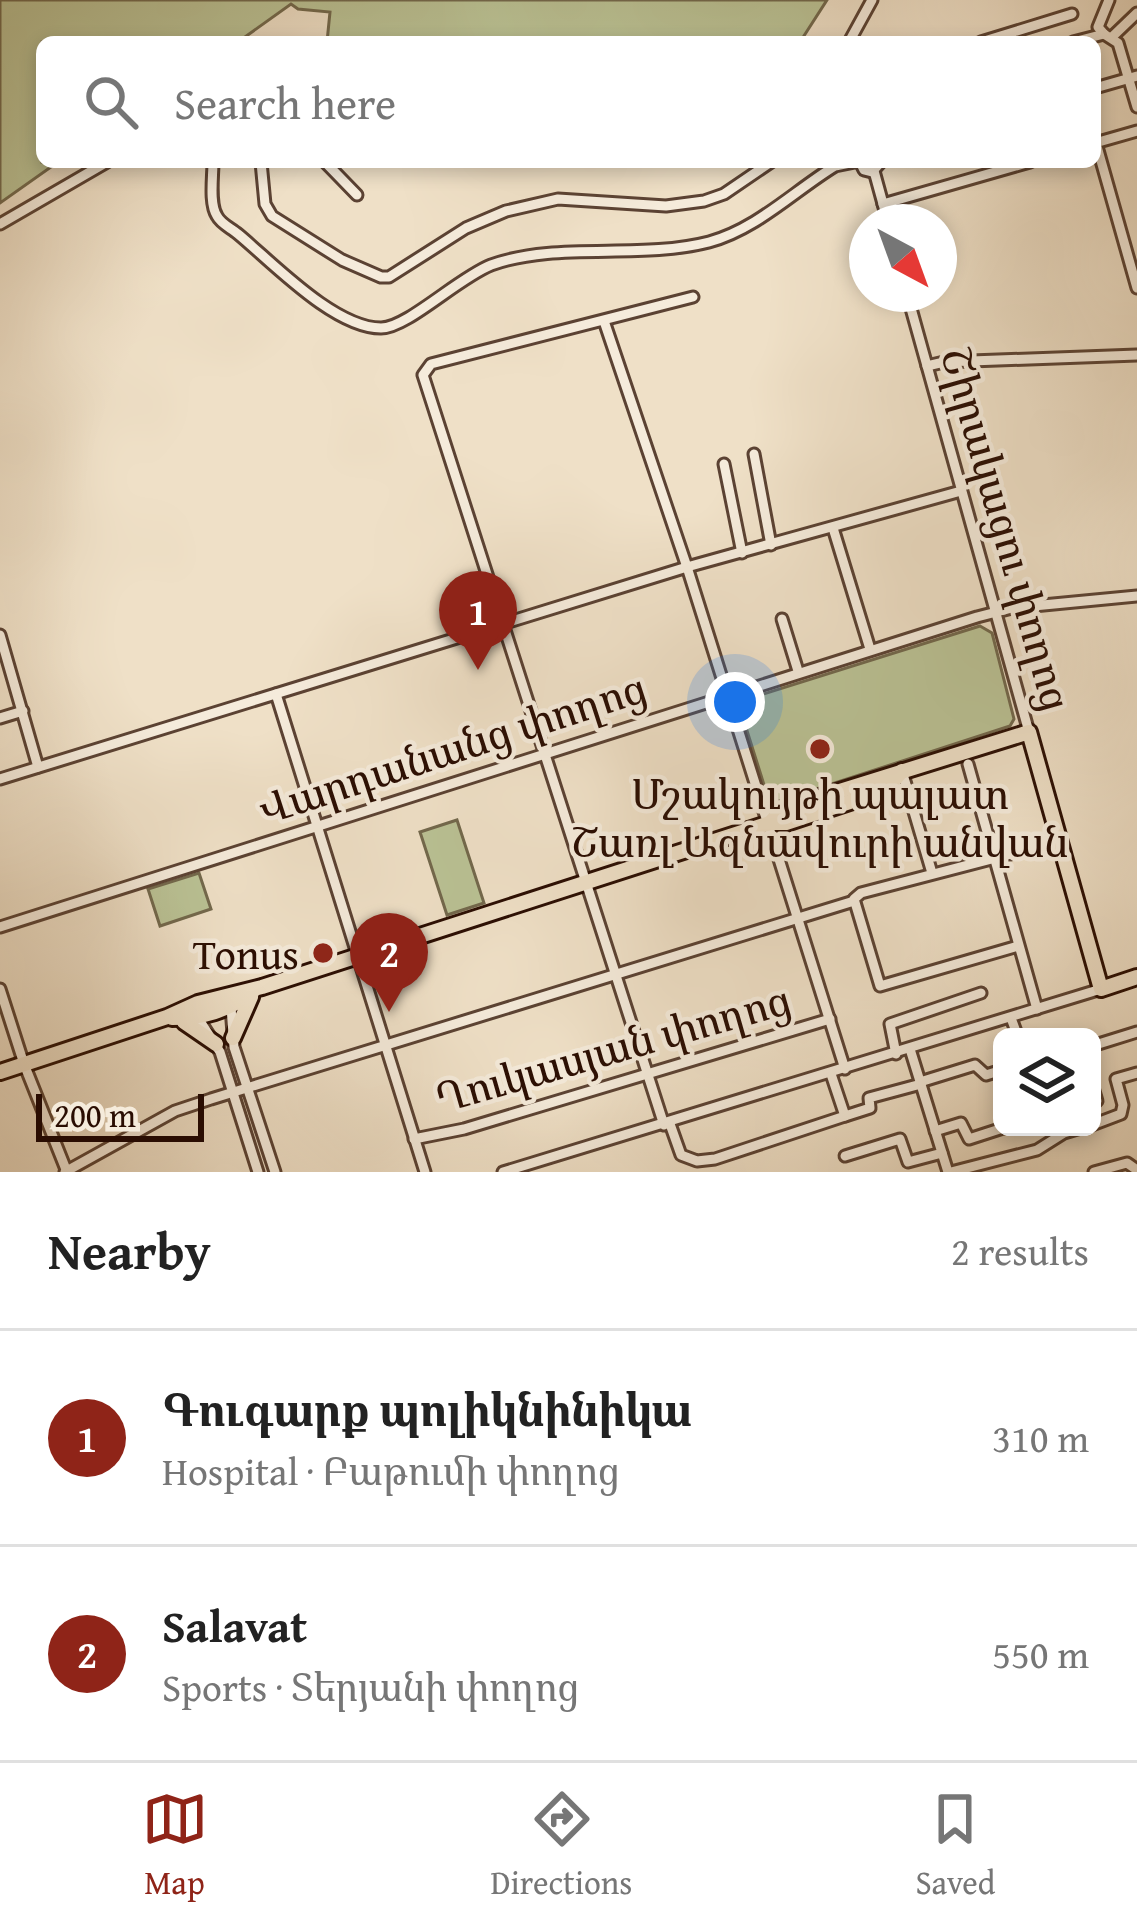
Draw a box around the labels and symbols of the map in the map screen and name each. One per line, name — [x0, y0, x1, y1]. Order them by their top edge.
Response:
north arrow — [849, 204, 957, 312]
street label: Շիրակացու փողոց — [926, 340, 1088, 718]
pin: 1 — [439, 571, 517, 670]
street label: Վարդանանց փողոց — [250, 656, 654, 840]
your location — [705, 672, 765, 732]
marker: Մշակույթի պալատ Շառլ Ազնավուրի անվան — [807, 736, 833, 762]
place label: Մշակույթի պալատ Շառլ Ազնավուրի անվան — [572, 763, 1068, 872]
pin: 2 — [350, 913, 428, 1012]
place label: Tonus — [193, 923, 299, 984]
marker: Tonus — [310, 940, 336, 966]
street label: Ղուկասյան փողոց — [428, 968, 798, 1128]
scale bar — [36, 1088, 204, 1141]

